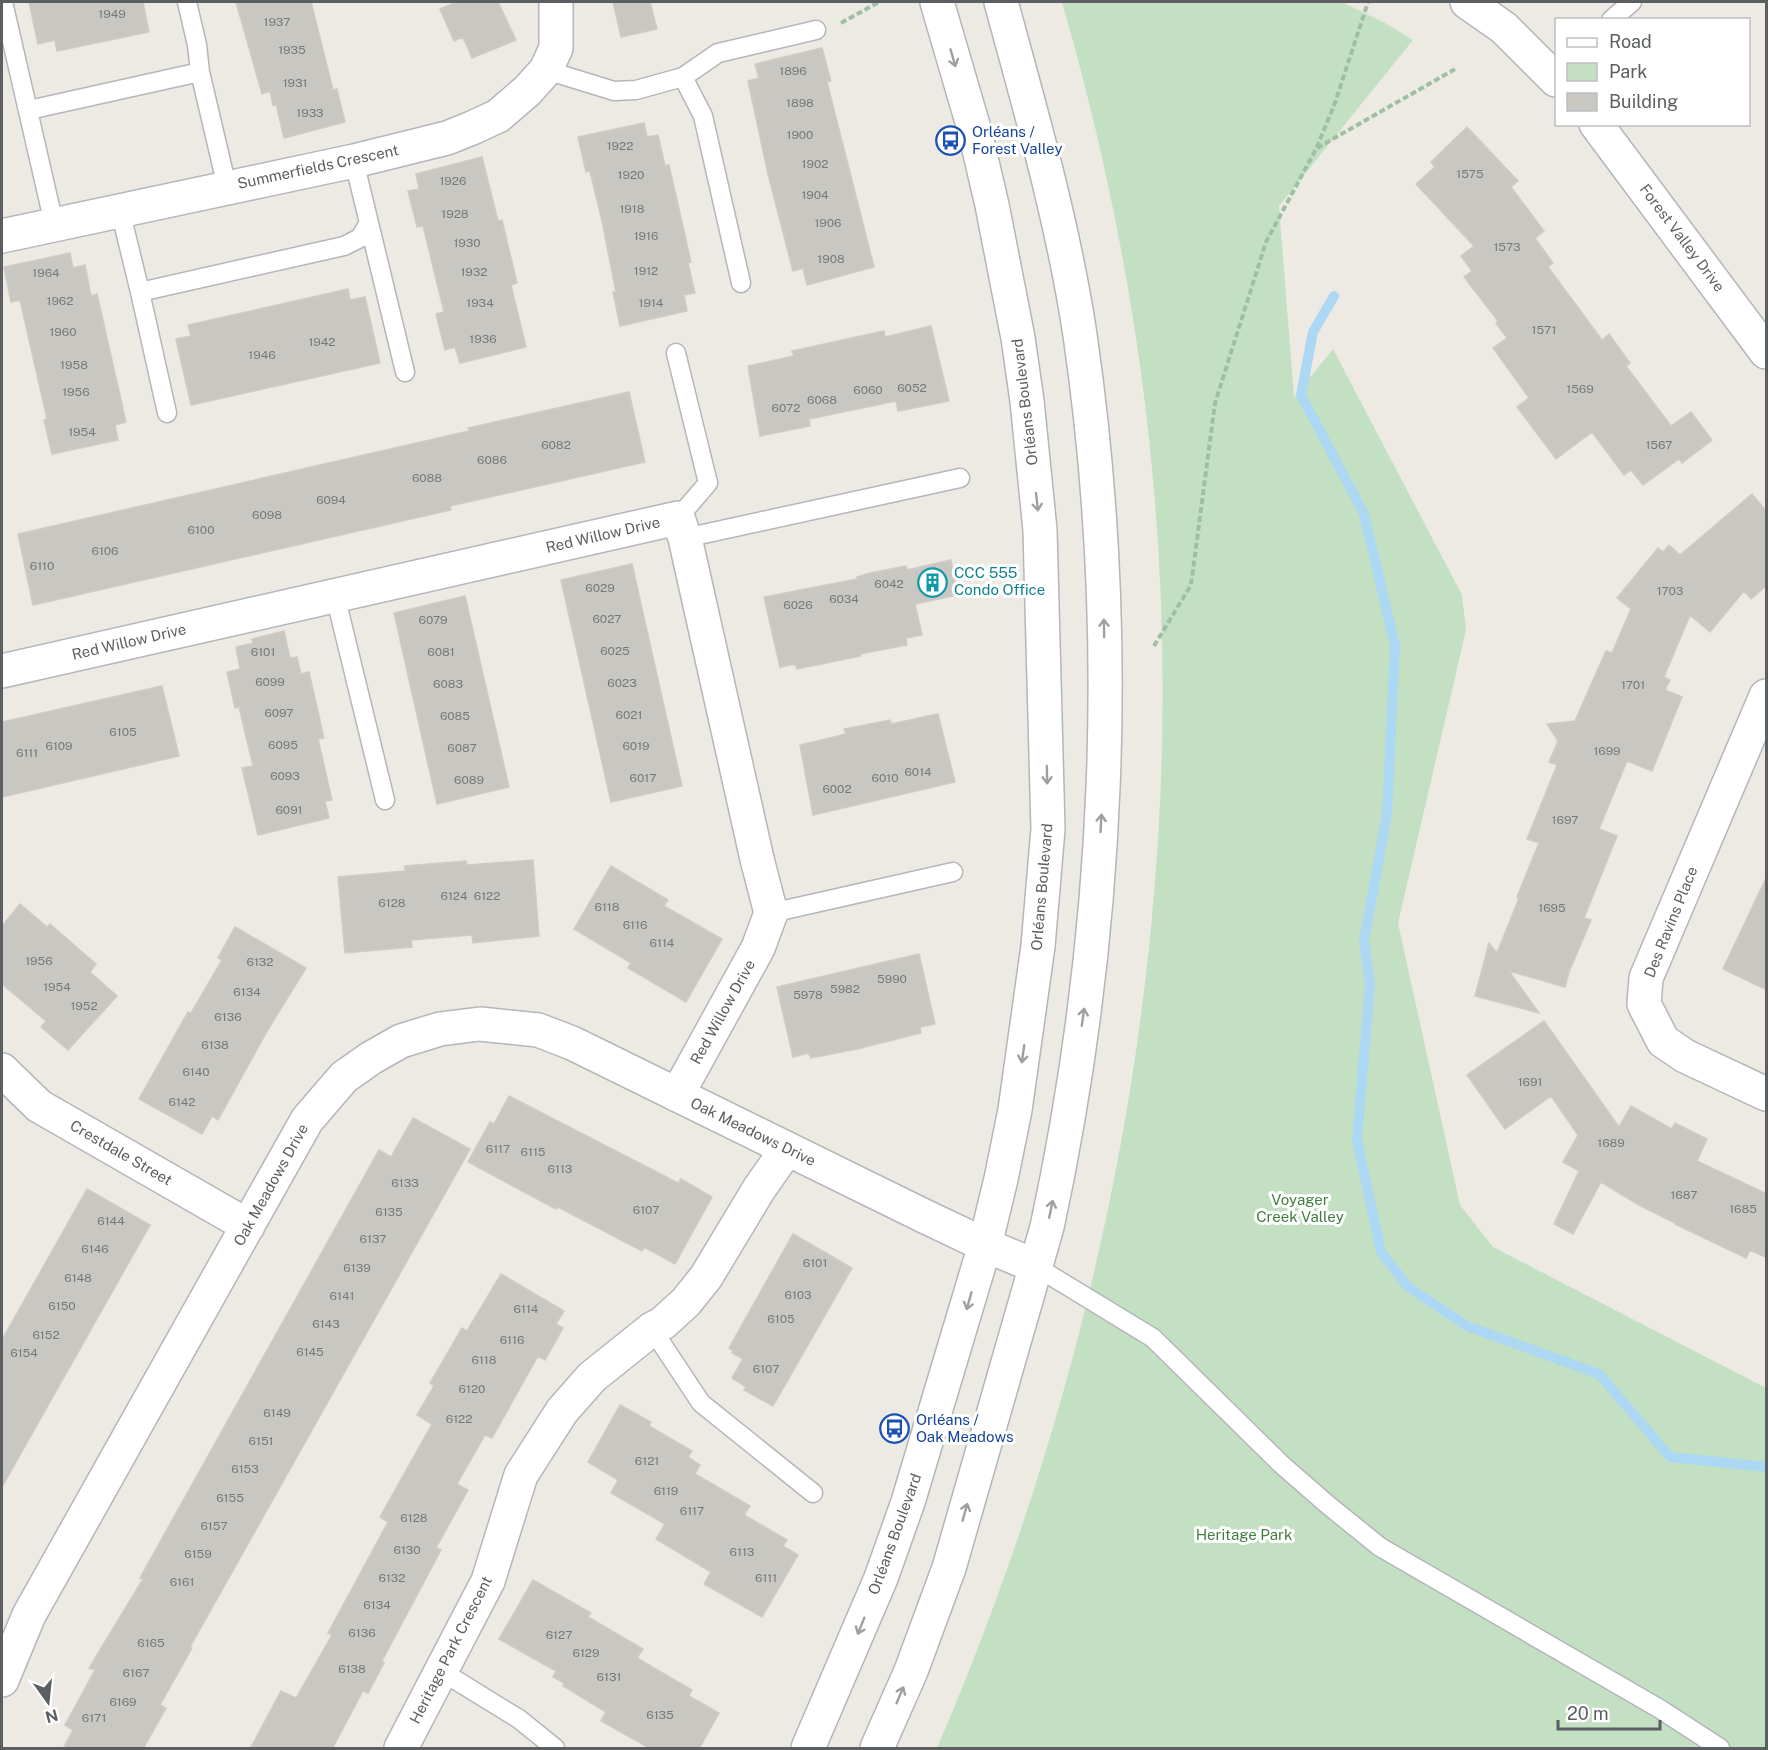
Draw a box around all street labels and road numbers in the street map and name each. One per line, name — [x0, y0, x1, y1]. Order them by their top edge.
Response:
street label: Summerfields Crescent — [236, 141, 400, 192]
street label: Forest Valley Drive — [1636, 181, 1728, 295]
street label: Orléans Boulevard — [1008, 338, 1041, 466]
street label: Red Willow Drive — [544, 513, 662, 556]
street label: Red Willow Drive — [70, 620, 188, 663]
street label: Orléans Boulevard — [1027, 823, 1056, 951]
street label: Des Ravins Place — [1641, 864, 1701, 980]
street label: Red Willow Drive — [687, 957, 758, 1067]
street label: Oak Meadows Drive — [688, 1094, 819, 1169]
street label: Crestdale Street — [67, 1116, 175, 1189]
street label: Oak Meadows Drive — [230, 1121, 311, 1249]
street label: Orléans Boulevard — [865, 1471, 924, 1597]
street label: Heritage Park Crescent — [406, 1573, 495, 1726]

